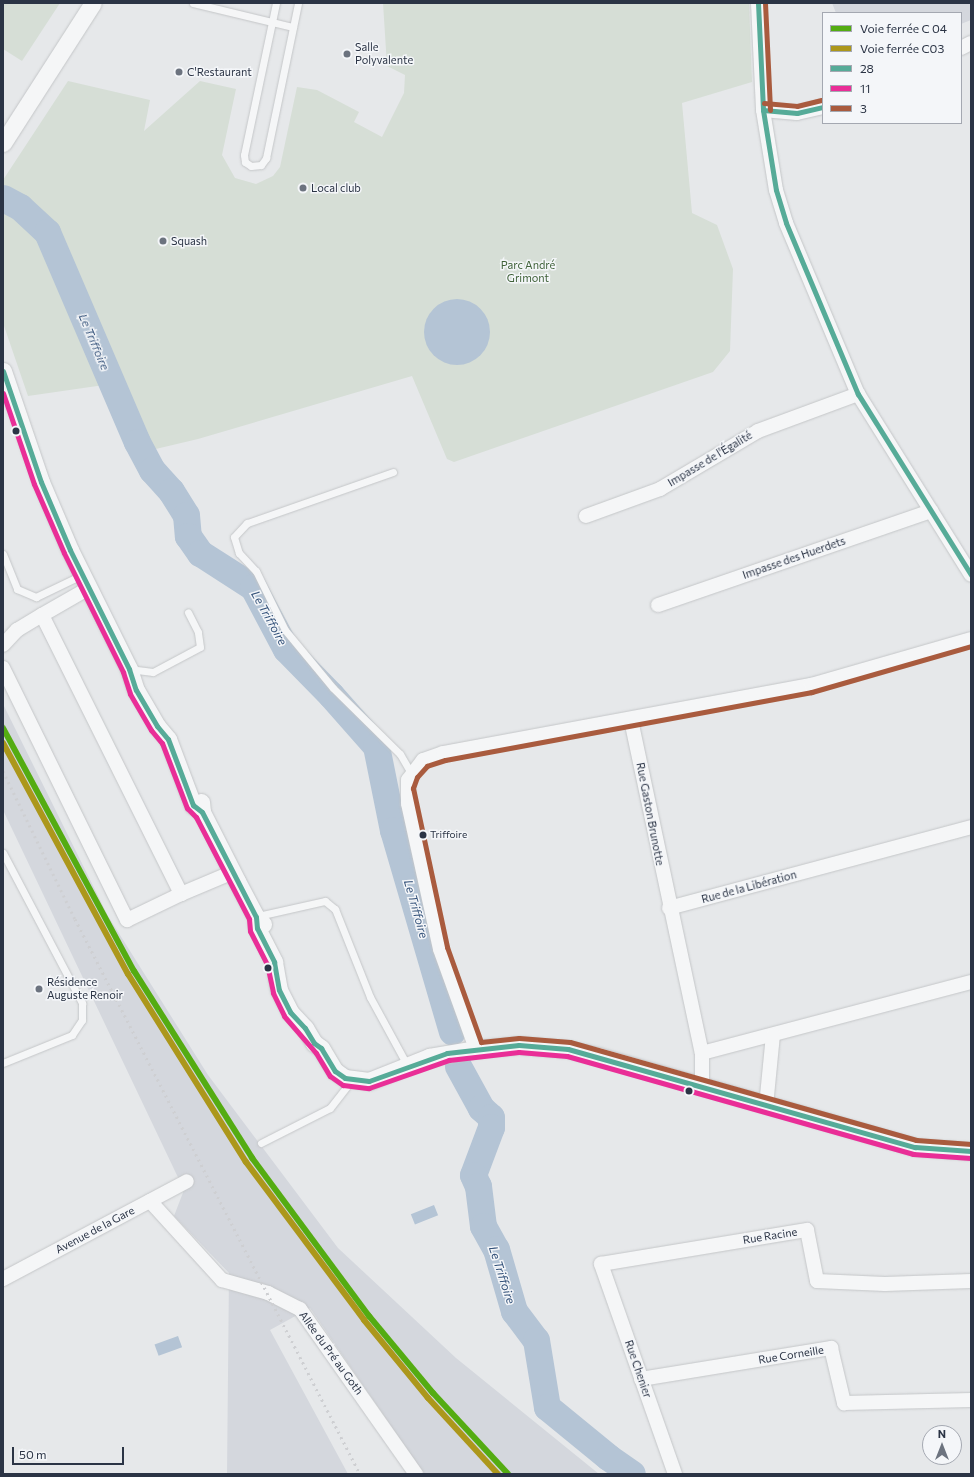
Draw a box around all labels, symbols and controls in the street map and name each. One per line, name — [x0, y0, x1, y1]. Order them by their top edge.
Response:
legend — [822, 12, 962, 124]
text: Voie ferrée C 04 — [860, 21, 947, 35]
place label: Salle Polyvalente — [355, 41, 413, 67]
text: Voie ferrée C03 — [860, 41, 944, 55]
marker: Salle Polyvalente — [342, 49, 352, 59]
text: 28 — [860, 61, 874, 75]
place label: C'Restaurant — [187, 65, 252, 79]
marker: C'Restaurant — [174, 67, 184, 77]
text: 11 — [860, 81, 870, 95]
text: 3 — [860, 101, 867, 115]
place label: Local club — [311, 181, 361, 195]
marker: Local club — [298, 183, 308, 193]
place label: Squash — [171, 234, 207, 248]
marker: Squash — [158, 236, 168, 246]
park label: Parc André Grimont — [501, 259, 555, 285]
water label: Le Triffoire — [76, 312, 112, 372]
unlabelled marker — [11, 426, 21, 436]
street label: Impasse de l'Égalité — [665, 429, 755, 489]
street label: Impasse des Huerdets — [741, 534, 847, 582]
water label: Le Triffoire — [248, 588, 290, 648]
street label: Rue Gaston Brunotte — [634, 761, 666, 867]
place label: Triffoire — [430, 829, 467, 841]
marker: Triffoire — [418, 830, 428, 840]
street label: Rue de la Libération — [700, 868, 798, 906]
water label: Le Triffoire — [401, 878, 431, 940]
unlabelled marker — [263, 963, 273, 973]
place label: Résidence Auguste Renoir — [47, 976, 123, 1002]
marker: Résidence Auguste Renoir — [34, 984, 44, 994]
unlabelled marker — [684, 1086, 694, 1096]
street label: Avenue de la Gare — [53, 1204, 137, 1256]
street label: Rue Racine — [742, 1225, 798, 1247]
water label: Le Triffoire — [486, 1244, 518, 1306]
street label: Allée du Pré au Goth — [296, 1309, 366, 1397]
street label: Rue Chenier — [622, 1338, 654, 1400]
street label: Rue Corneille — [757, 1343, 825, 1367]
north arrow — [922, 1425, 962, 1465]
text: N — [938, 1427, 946, 1440]
scale bar — [14, 1439, 126, 1465]
text: 50 m — [19, 1447, 47, 1461]

